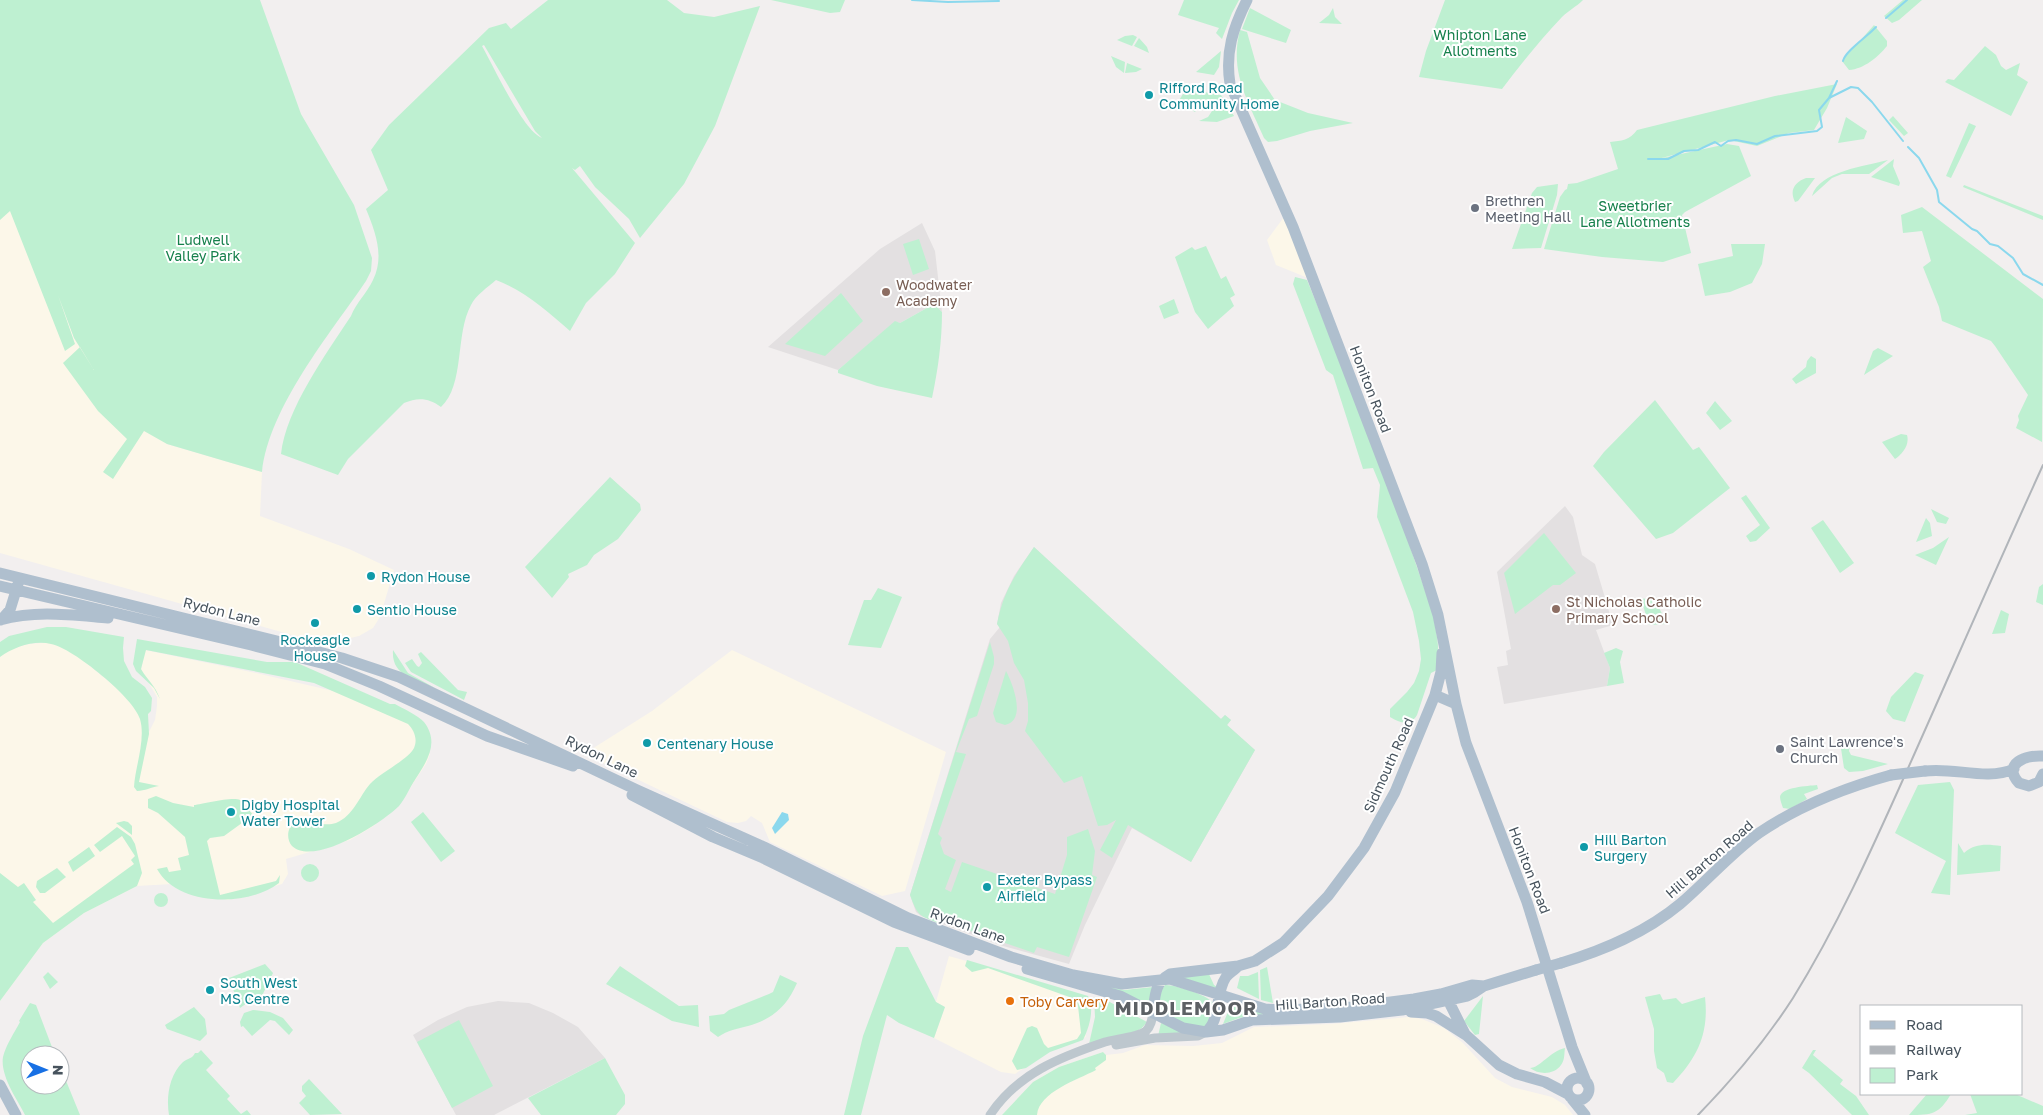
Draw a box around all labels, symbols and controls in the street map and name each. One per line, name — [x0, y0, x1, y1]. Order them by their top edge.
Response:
park label: Whipton Lane Allotments — [1433, 26, 1527, 59]
place label: Rifford Road Community Home — [1159, 79, 1279, 112]
marker: Rifford Road Community Home — [1143, 89, 1155, 101]
place label: Brethren Meeting Hall — [1485, 192, 1571, 225]
park label: Sweetbrier Lane Allotments — [1580, 197, 1690, 230]
marker: Brethren Meeting Hall — [1469, 202, 1481, 214]
park label: Ludwell Valley Park — [166, 231, 240, 264]
place label: Woodwater Academy — [896, 276, 973, 309]
marker: Woodwater Academy — [880, 286, 892, 298]
street label: Honiton Road — [1347, 343, 1395, 435]
place label: Rydon House — [381, 568, 470, 585]
marker: Rydon House — [365, 570, 377, 582]
street label: Rydon Lane — [182, 593, 262, 629]
place label: St Nicholas Catholic Primary School — [1566, 593, 1702, 626]
place label: Sentio House — [367, 601, 457, 618]
marker: Sentio House — [351, 603, 363, 615]
marker: St Nicholas Catholic Primary School — [1550, 603, 1562, 615]
marker: Rockeagle House — [309, 617, 321, 629]
place label: Rockeagle House — [280, 631, 350, 664]
street label: Sidmouth Road — [1359, 715, 1417, 815]
street label: Rydon Lane — [563, 731, 641, 781]
place label: Saint Lawrence's Church — [1790, 733, 1904, 766]
place label: Centenary House — [657, 735, 774, 752]
marker: Centenary House — [641, 737, 653, 749]
marker: Saint Lawrence's Church — [1774, 743, 1786, 755]
place label: Digby Hospital Water Tower — [241, 796, 340, 829]
marker: Digby Hospital Water Tower — [225, 806, 237, 818]
street label: Hill Barton Road — [1662, 816, 1756, 902]
street label: Honiton Road — [1506, 824, 1554, 916]
place label: Hill Barton Surgery — [1594, 831, 1667, 864]
marker: Hill Barton Surgery — [1578, 841, 1590, 853]
place label: Exeter Bypass Airfield — [997, 871, 1092, 904]
marker: Exeter Bypass Airfield — [981, 881, 993, 893]
street label: Rydon Lane — [928, 904, 1008, 946]
place label: South West MS Centre — [220, 974, 298, 1007]
marker: South West MS Centre — [204, 984, 216, 996]
street label: Hill Barton Road — [1274, 989, 1386, 1013]
place label: Toby Carvery — [1020, 993, 1108, 1010]
marker: Toby Carvery — [1004, 995, 1016, 1007]
district label: MIDDLEMOOR — [1115, 996, 1257, 1019]
legend — [1860, 1005, 2023, 1095]
text: Road — [1906, 1015, 1943, 1033]
text: Railway — [1906, 1040, 1962, 1058]
north arrow — [20, 1045, 70, 1095]
text: N — [50, 1065, 67, 1076]
text: Park — [1906, 1065, 1939, 1083]

